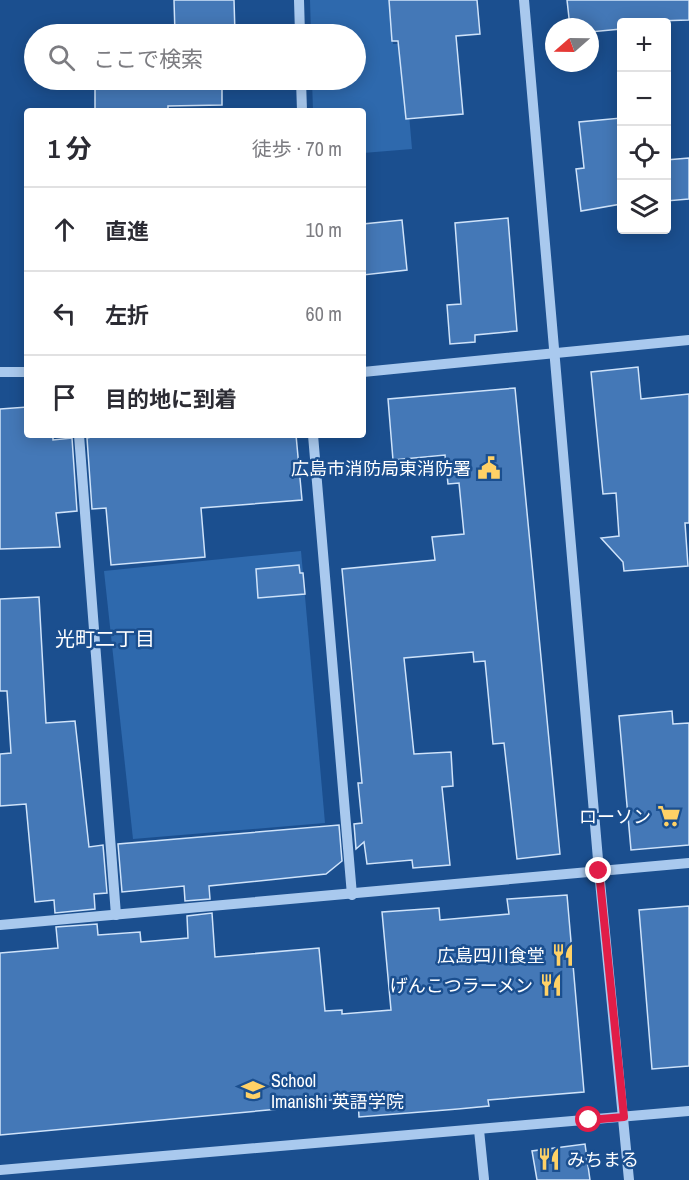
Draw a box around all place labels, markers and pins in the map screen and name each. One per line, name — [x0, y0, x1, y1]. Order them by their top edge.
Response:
public building icon: 広島市消防局東消防署 — [476, 455, 502, 481]
place label: 広島市消防局東消防署 — [291, 456, 471, 481]
supermarket icon: ローソン — [656, 803, 682, 829]
place label: ローソン — [579, 804, 651, 829]
restaurant icon: 広島四川食堂 — [550, 942, 576, 968]
place label: 広島四川食堂 — [437, 943, 545, 968]
restaurant icon: げんこつラーメン — [538, 972, 564, 998]
place label: げんこつラーメン — [390, 973, 533, 998]
place label: School Imanishi 英語学院 — [271, 1068, 404, 1114]
school or university icon: School Imanishi 英語学院 — [240, 1077, 266, 1103]
restaurant icon: みちまる — [536, 1146, 562, 1172]
place label: みちまる — [567, 1147, 639, 1172]

